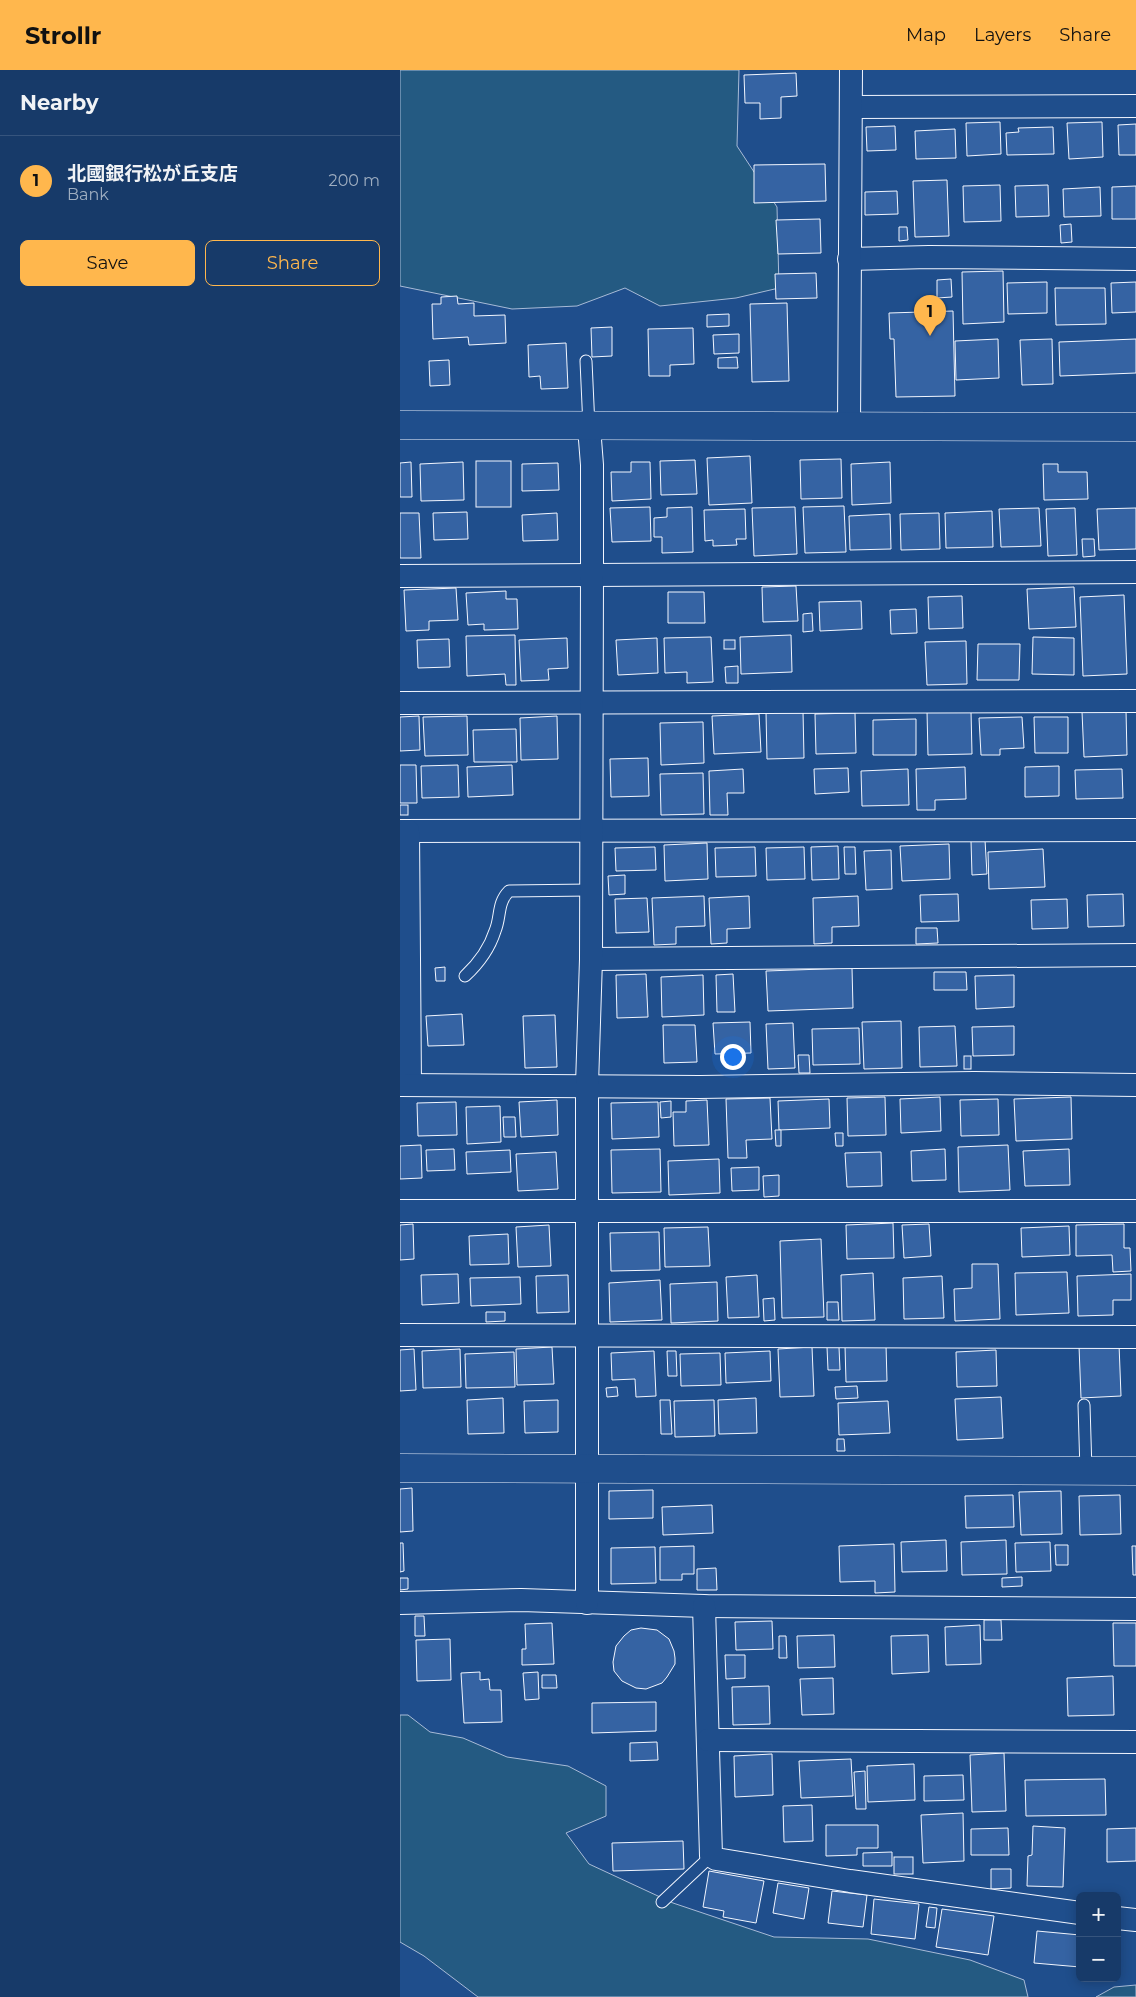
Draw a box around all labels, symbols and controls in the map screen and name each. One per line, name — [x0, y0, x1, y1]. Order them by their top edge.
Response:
text: Strollr — [25, 21, 101, 50]
text: Map — [906, 24, 946, 46]
text: Layers — [974, 24, 1031, 46]
text: Share — [1059, 24, 1111, 46]
text: Nearby — [20, 90, 99, 115]
text: 北國銀行松が丘支店 — [67, 162, 238, 185]
text: 1 — [33, 171, 39, 190]
text: 200 m — [329, 171, 380, 190]
text: Bank — [67, 185, 109, 204]
button: Save — [20, 240, 195, 286]
button: Share — [205, 240, 380, 286]
pin: 1 — [914, 295, 946, 336]
your location — [720, 1044, 746, 1070]
map controls — [1076, 1892, 1121, 1982]
button: + — [1076, 1892, 1121, 1937]
button: − — [1076, 1937, 1121, 1982]

